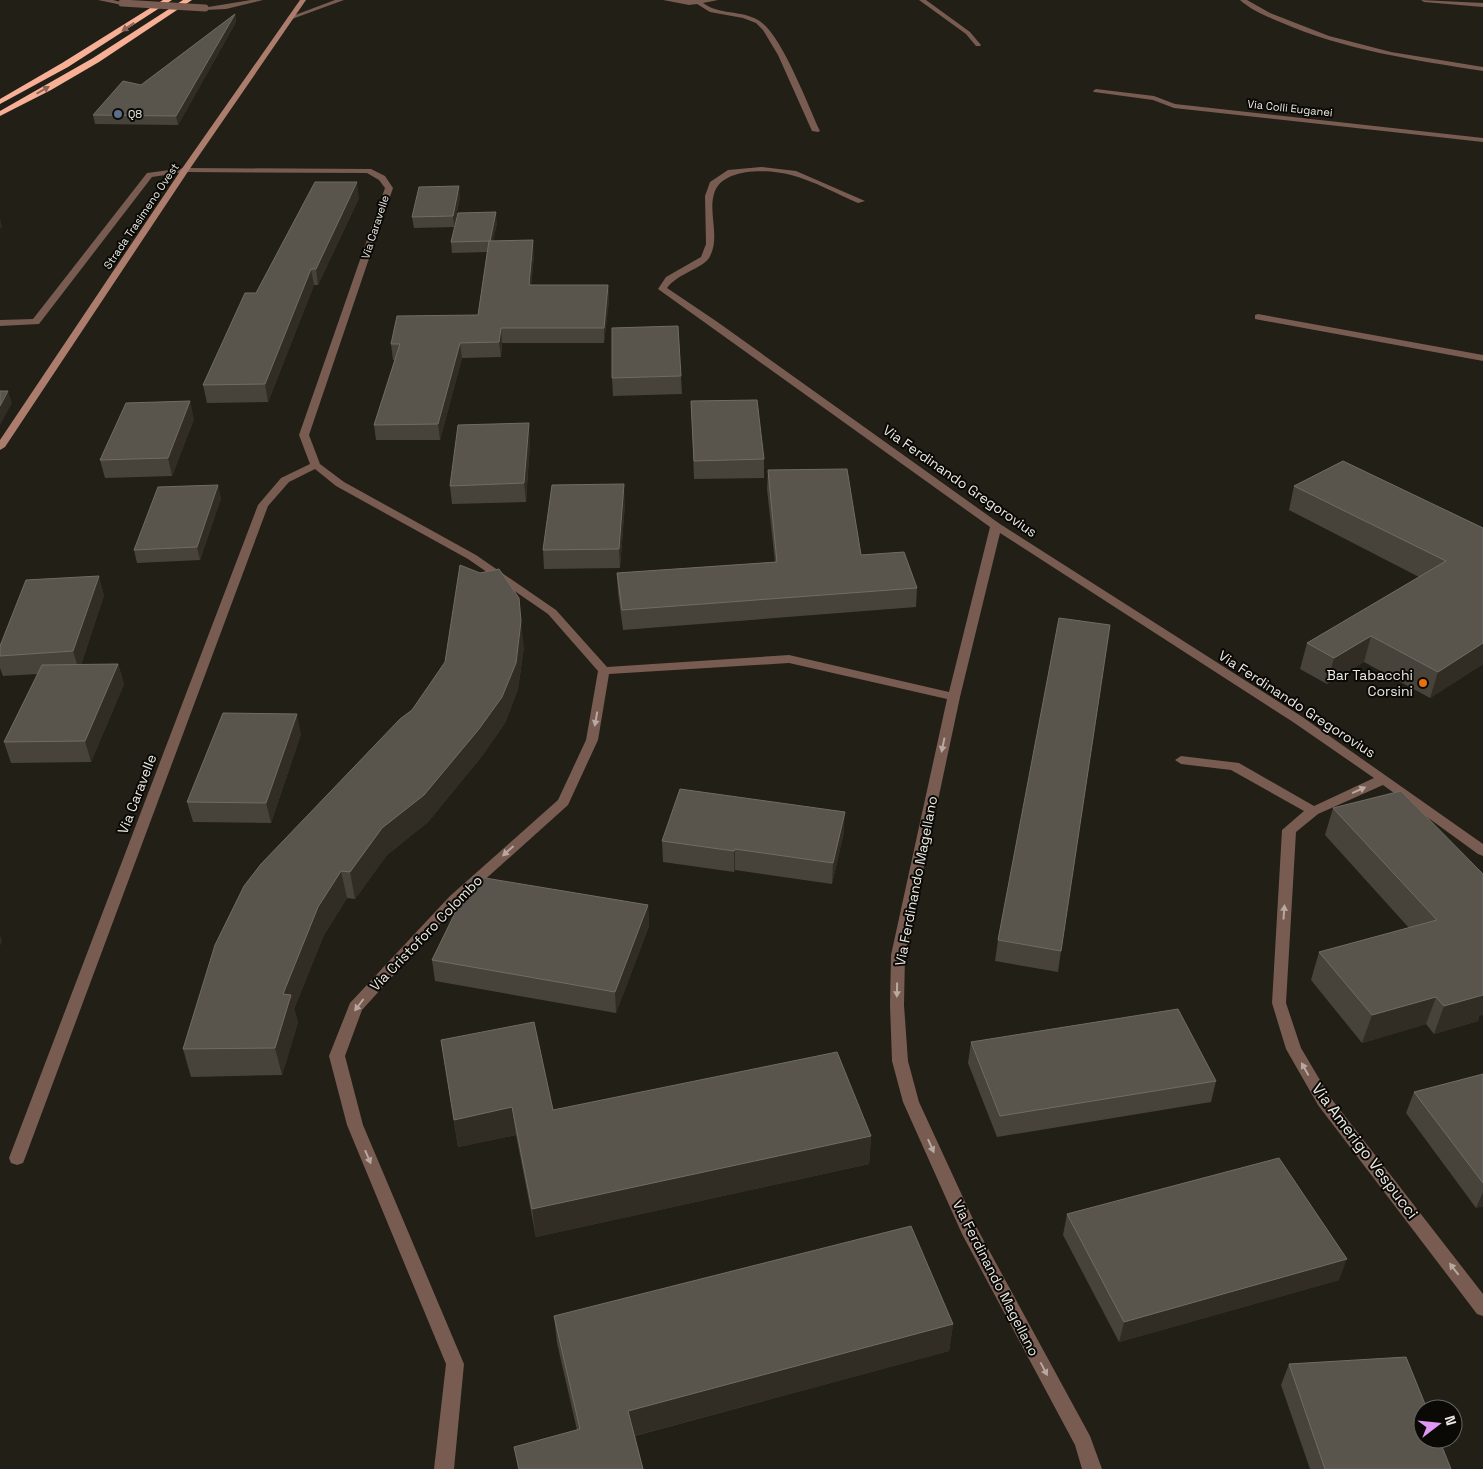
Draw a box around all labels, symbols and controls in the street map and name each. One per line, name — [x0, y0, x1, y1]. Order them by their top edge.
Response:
one-way arrow — [121, 22, 134, 32]
one-way arrow — [36, 86, 49, 95]
street label: Via Colli Euganei — [1247, 97, 1334, 119]
place label: Q8 — [128, 107, 142, 121]
marker: Q8 — [112, 108, 124, 120]
street label: Strada Trasimeno Ovest — [100, 160, 182, 272]
street label: Via Caravelle — [358, 193, 392, 261]
street label: Via Ferdinando Gregorovius — [879, 421, 1041, 541]
street label: Via Ferdinando Gregorovius — [1215, 646, 1379, 762]
place label: Bar Tabacchi Corsini — [1326, 666, 1413, 700]
marker: Bar Tabacchi Corsini — [1417, 677, 1429, 689]
one-way arrow — [591, 712, 599, 728]
one-way arrow — [939, 737, 947, 753]
street label: Via Caravelle — [114, 751, 160, 837]
one-way arrow — [1352, 786, 1366, 794]
street label: Via Ferdinando Magellano — [891, 794, 941, 968]
one-way arrow — [503, 845, 515, 857]
street label: Via Cristoforo Colombo — [366, 871, 486, 995]
one-way arrow — [1281, 903, 1289, 919]
one-way arrow — [893, 982, 901, 998]
one-way arrow — [354, 998, 364, 1012]
one-way arrow — [1301, 1061, 1309, 1076]
street label: Via Amerigo Vespucci — [1307, 1079, 1423, 1223]
one-way arrow — [928, 1139, 936, 1153]
one-way arrow — [365, 1150, 373, 1164]
street label: Via Ferdinando Magellano — [949, 1197, 1043, 1359]
one-way arrow — [1448, 1263, 1459, 1276]
one-way arrow — [1039, 1363, 1048, 1376]
north arrow — [1413, 1399, 1463, 1449]
text: N — [1441, 1413, 1460, 1427]

